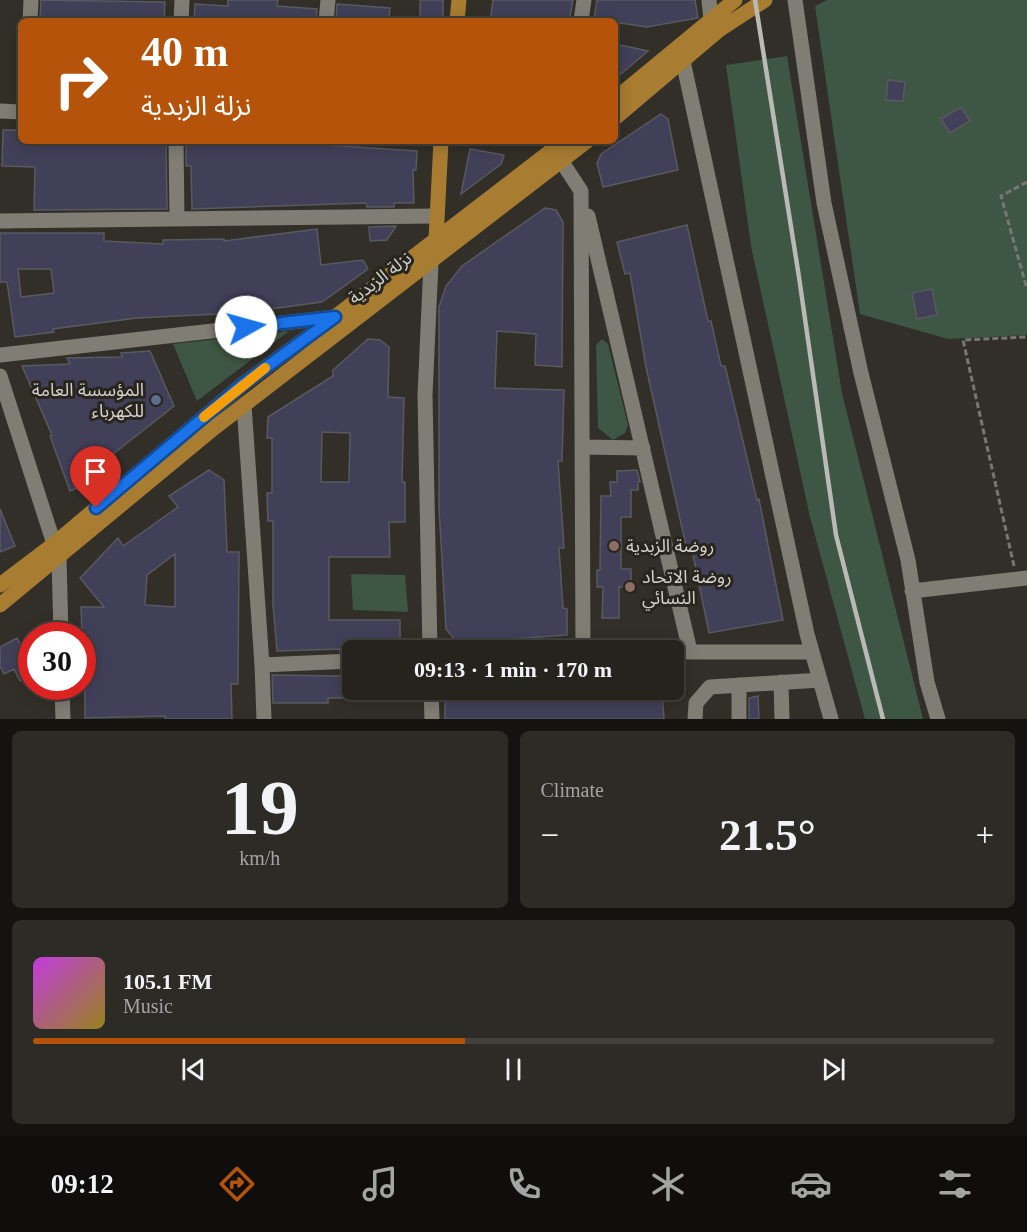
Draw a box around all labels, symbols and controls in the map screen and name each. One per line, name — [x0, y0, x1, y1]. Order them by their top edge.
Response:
text: 40 m — [141, 29, 229, 75]
icon: right — [42, 42, 120, 120]
text: نزلة الزبدية — [141, 91, 251, 121]
street label: نزلة الزبدية — [345, 248, 416, 309]
position arrow — [214, 295, 278, 359]
place label: المؤسسة العامة للكهرباء — [32, 380, 144, 422]
marker: المؤسسة العامة للكهرباء — [149, 393, 163, 407]
pin — [70, 446, 121, 508]
icon: arrive — [79, 455, 112, 488]
place label: روضة الزبدية — [626, 536, 714, 557]
marker: روضة الزبدية — [607, 539, 621, 553]
place label: روضة الاتحاد النسائي — [642, 567, 732, 611]
marker: روضة الاتحاد النسائي — [623, 580, 637, 594]
speed limit sign: 30 — [18, 622, 96, 700]
text: 09:13 · 1 min · 170 m — [414, 657, 612, 682]
text: 19 — [221, 764, 299, 851]
text: Climate — [541, 779, 604, 801]
text: 21.5° — [719, 810, 816, 860]
text: − — [541, 817, 559, 853]
text: + — [975, 817, 994, 853]
text: km/h — [239, 847, 280, 869]
text: 105.1 FM — [123, 969, 212, 994]
text: Music — [123, 995, 173, 1017]
icon: previous — [177, 1053, 210, 1086]
icon: pause — [497, 1053, 530, 1086]
icon: next — [817, 1053, 850, 1086]
icon: directions — [216, 1163, 258, 1205]
icon: music — [359, 1163, 401, 1205]
icon: phone — [503, 1163, 545, 1205]
icon: climate — [647, 1163, 689, 1205]
icon: car — [790, 1163, 832, 1205]
icon: filters — [934, 1163, 976, 1205]
text: 09:12 — [51, 1169, 114, 1199]

